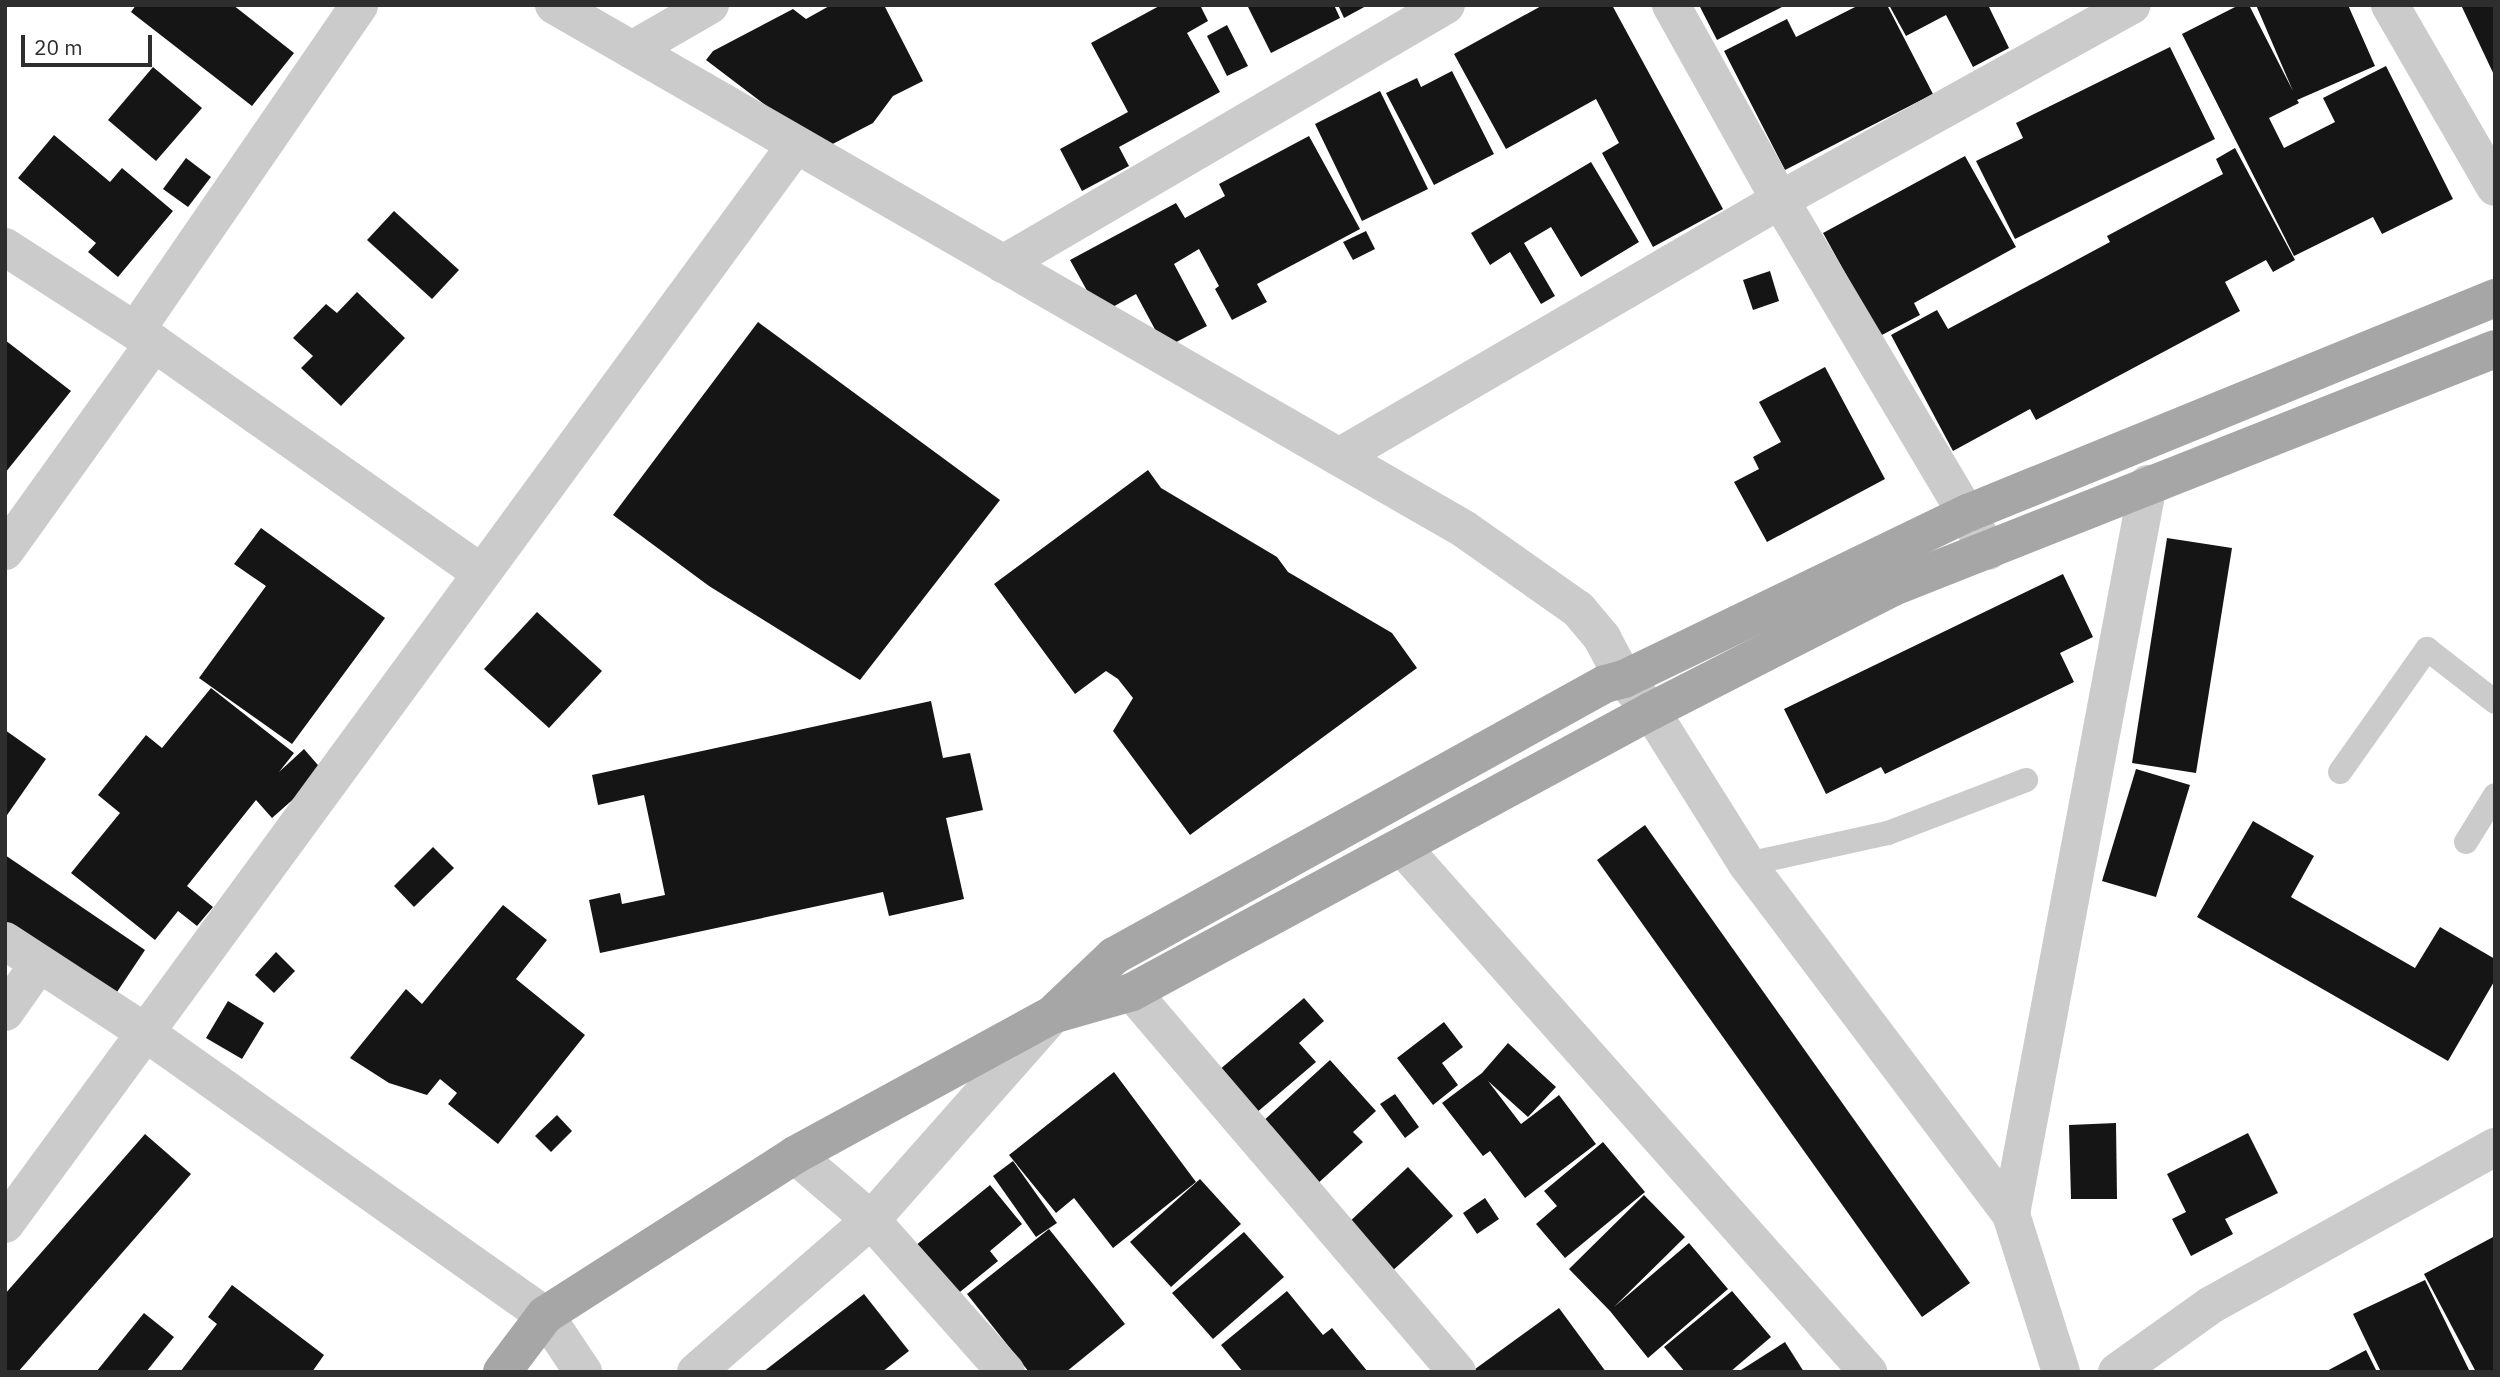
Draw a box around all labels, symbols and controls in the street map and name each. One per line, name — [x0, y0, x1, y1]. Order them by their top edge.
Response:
scale bar — [24, 21, 156, 65]
text: 20 m — [34, 33, 83, 61]

